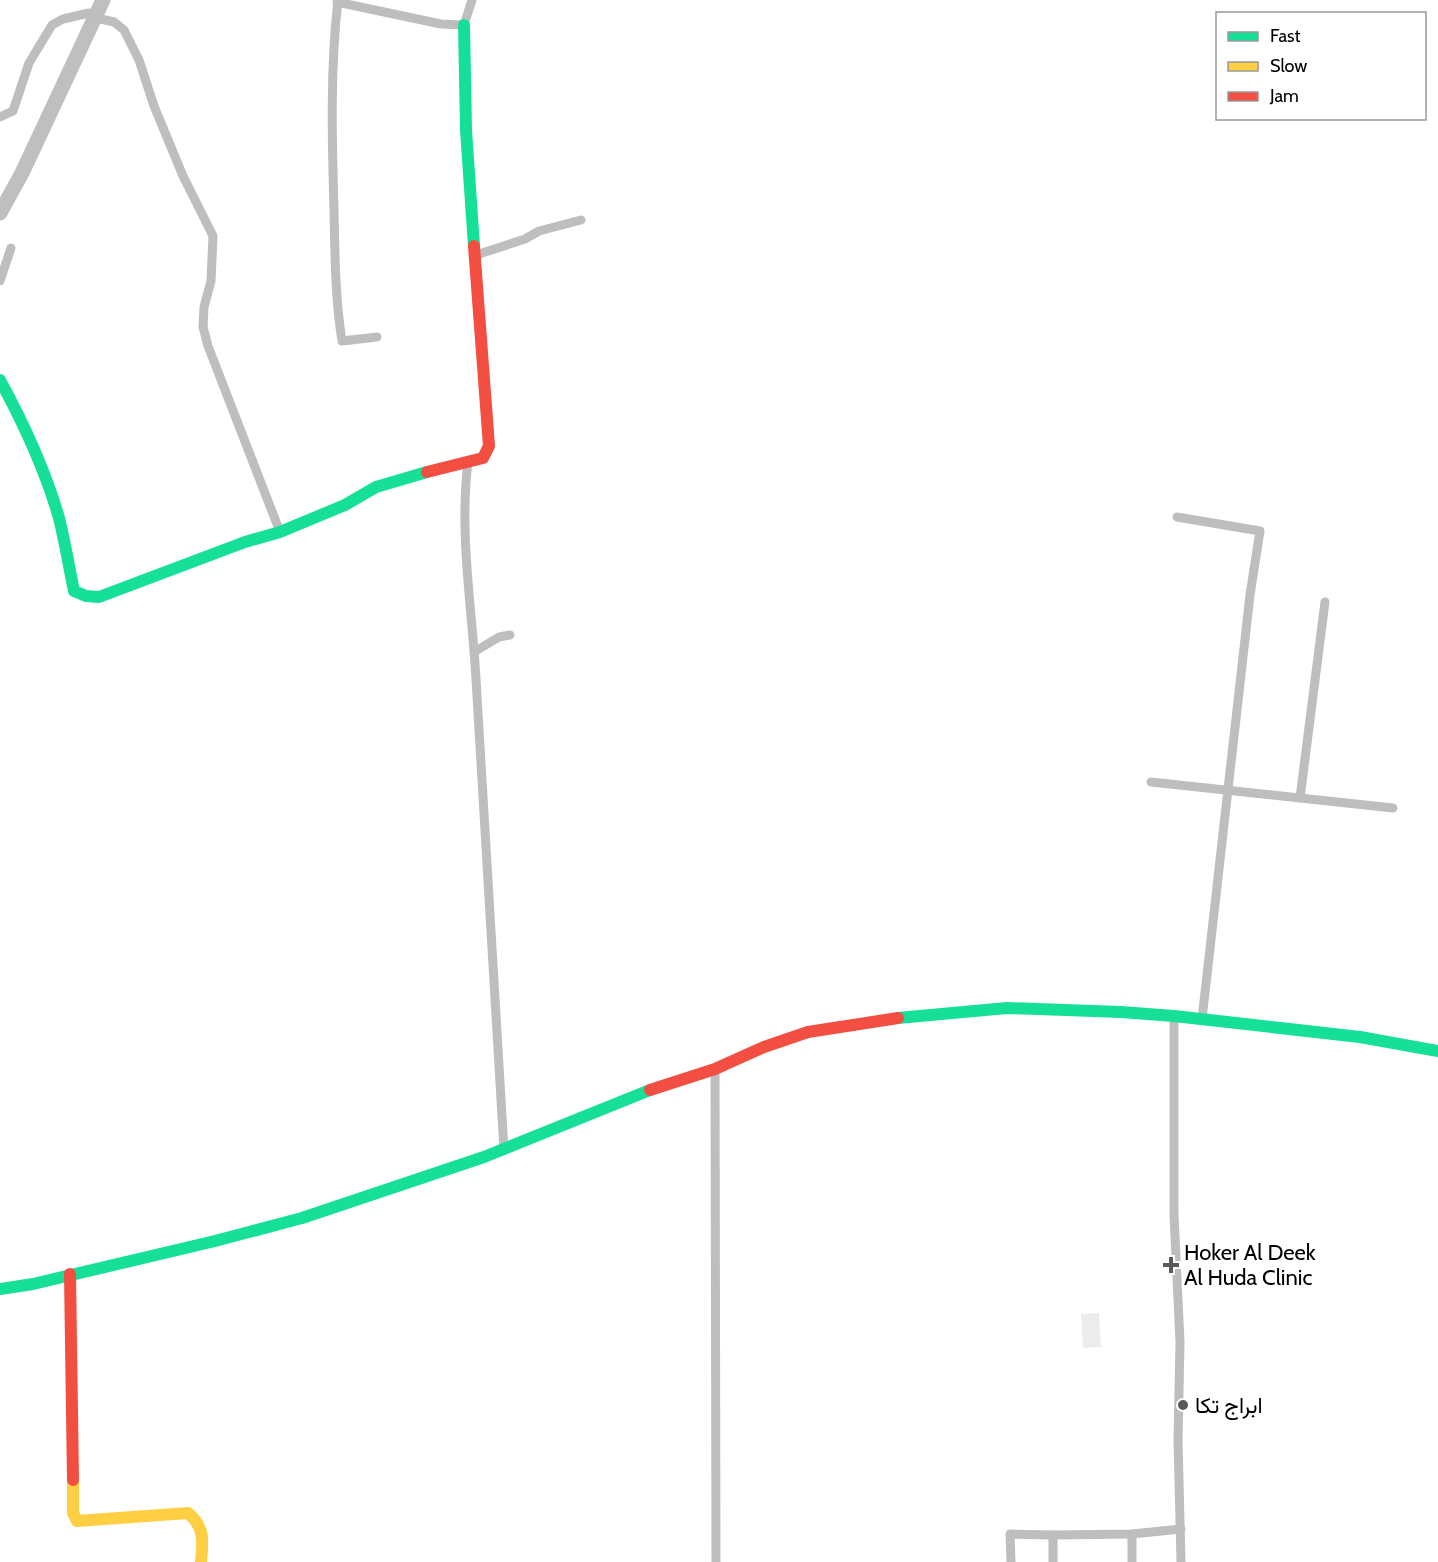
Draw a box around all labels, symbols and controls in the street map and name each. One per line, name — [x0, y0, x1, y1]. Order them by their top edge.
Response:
legend — [1216, 12, 1426, 120]
text: Fast — [1270, 25, 1301, 47]
text: Slow — [1270, 55, 1307, 77]
text: Jam — [1269, 85, 1299, 107]
place label: Hoker Al Deek Al Huda Clinic — [1184, 1239, 1316, 1291]
marker: Hoker Al Deek Al Huda Clinic — [1162, 1256, 1180, 1274]
place label: ابراج تكا — [1195, 1392, 1263, 1420]
marker: ابراج تكا — [1176, 1398, 1190, 1412]

